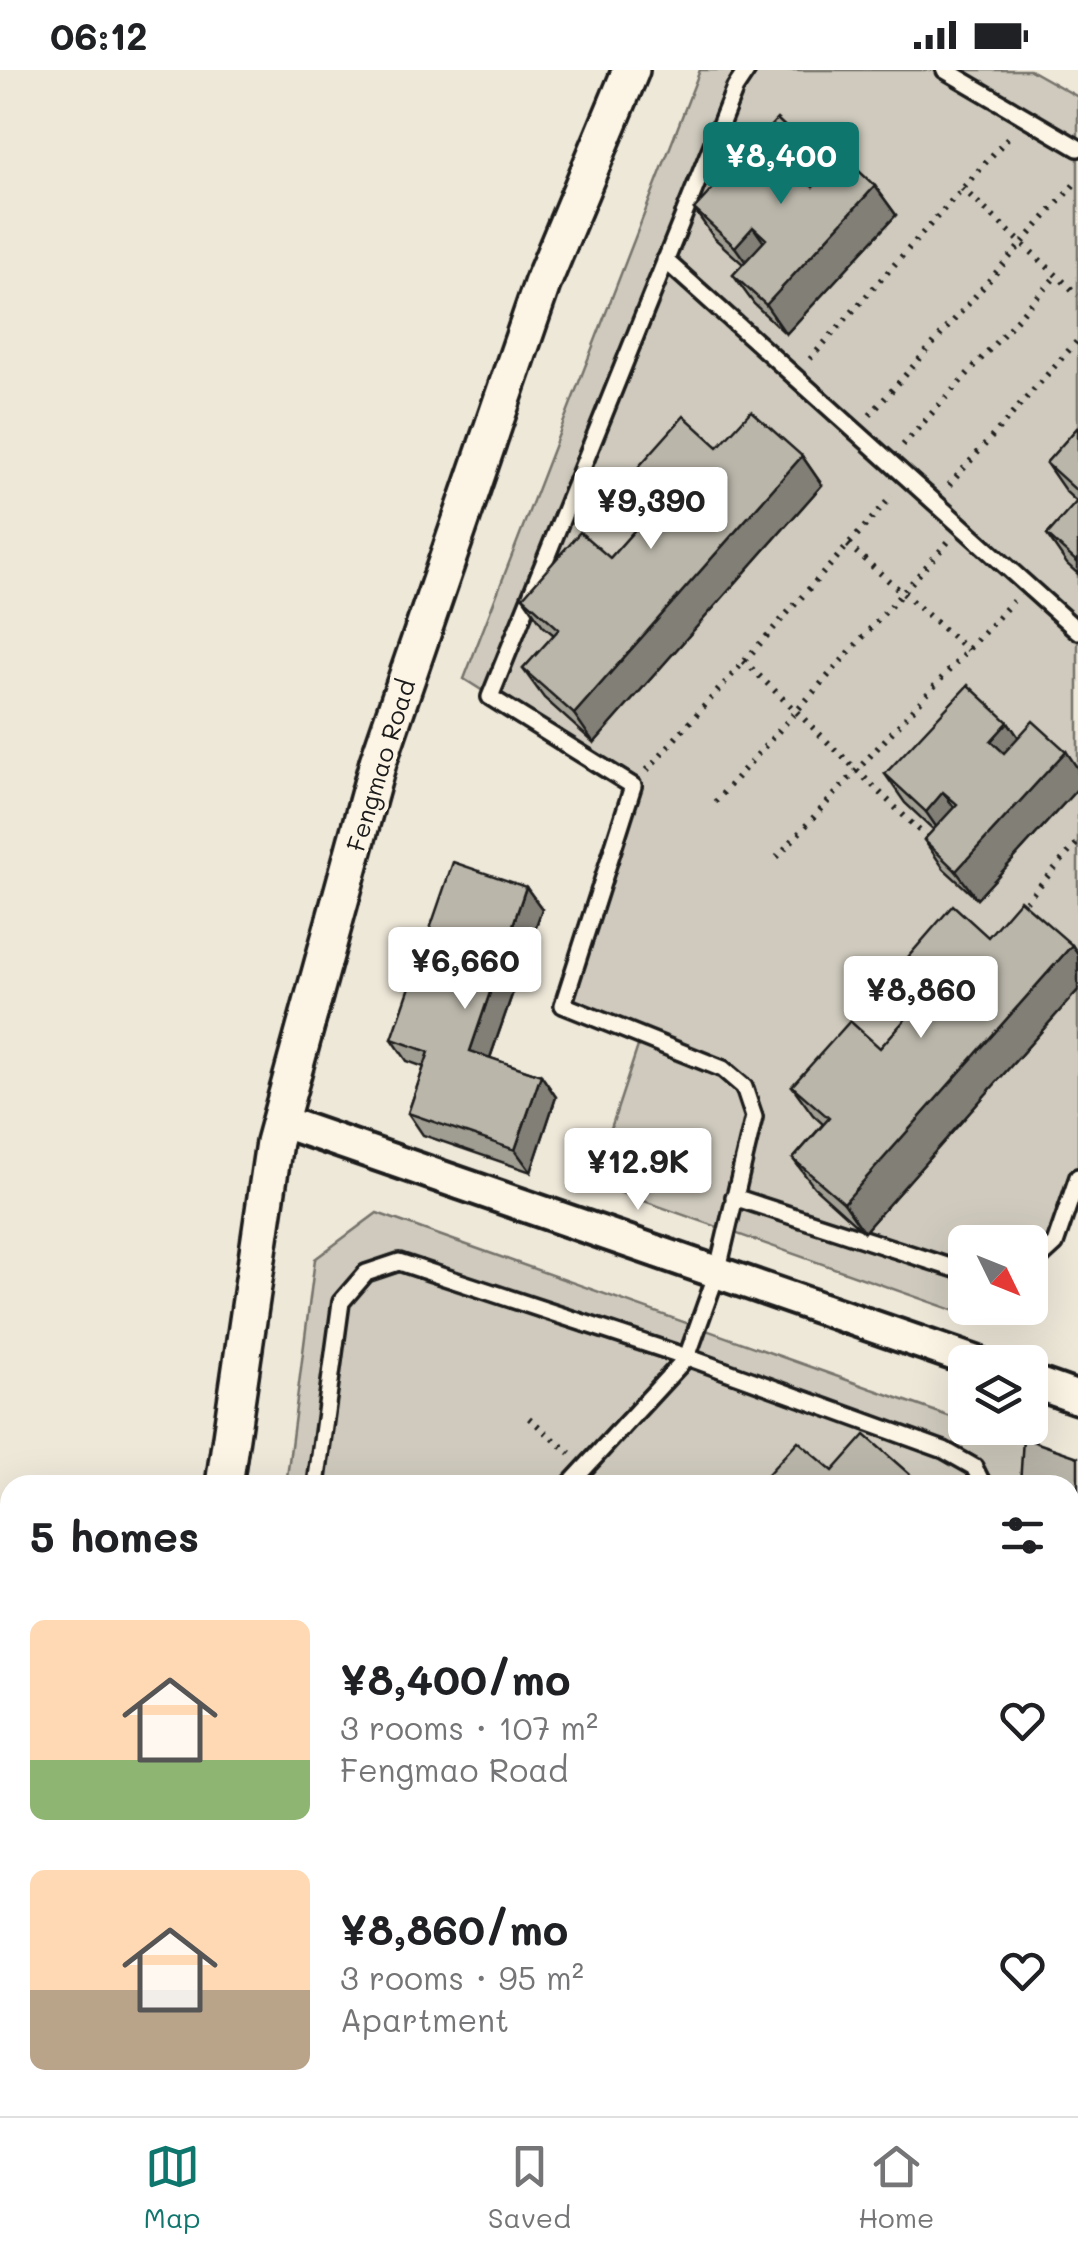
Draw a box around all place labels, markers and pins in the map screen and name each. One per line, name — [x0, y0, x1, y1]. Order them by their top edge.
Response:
pin: ¥8,400 — [700, 122, 862, 207]
pin: ¥9,390 — [570, 467, 732, 552]
pin: ¥6,660 — [384, 927, 546, 1012]
pin: ¥8,860 — [840, 956, 1002, 1041]
pin: ¥12.9K — [557, 1128, 719, 1213]

